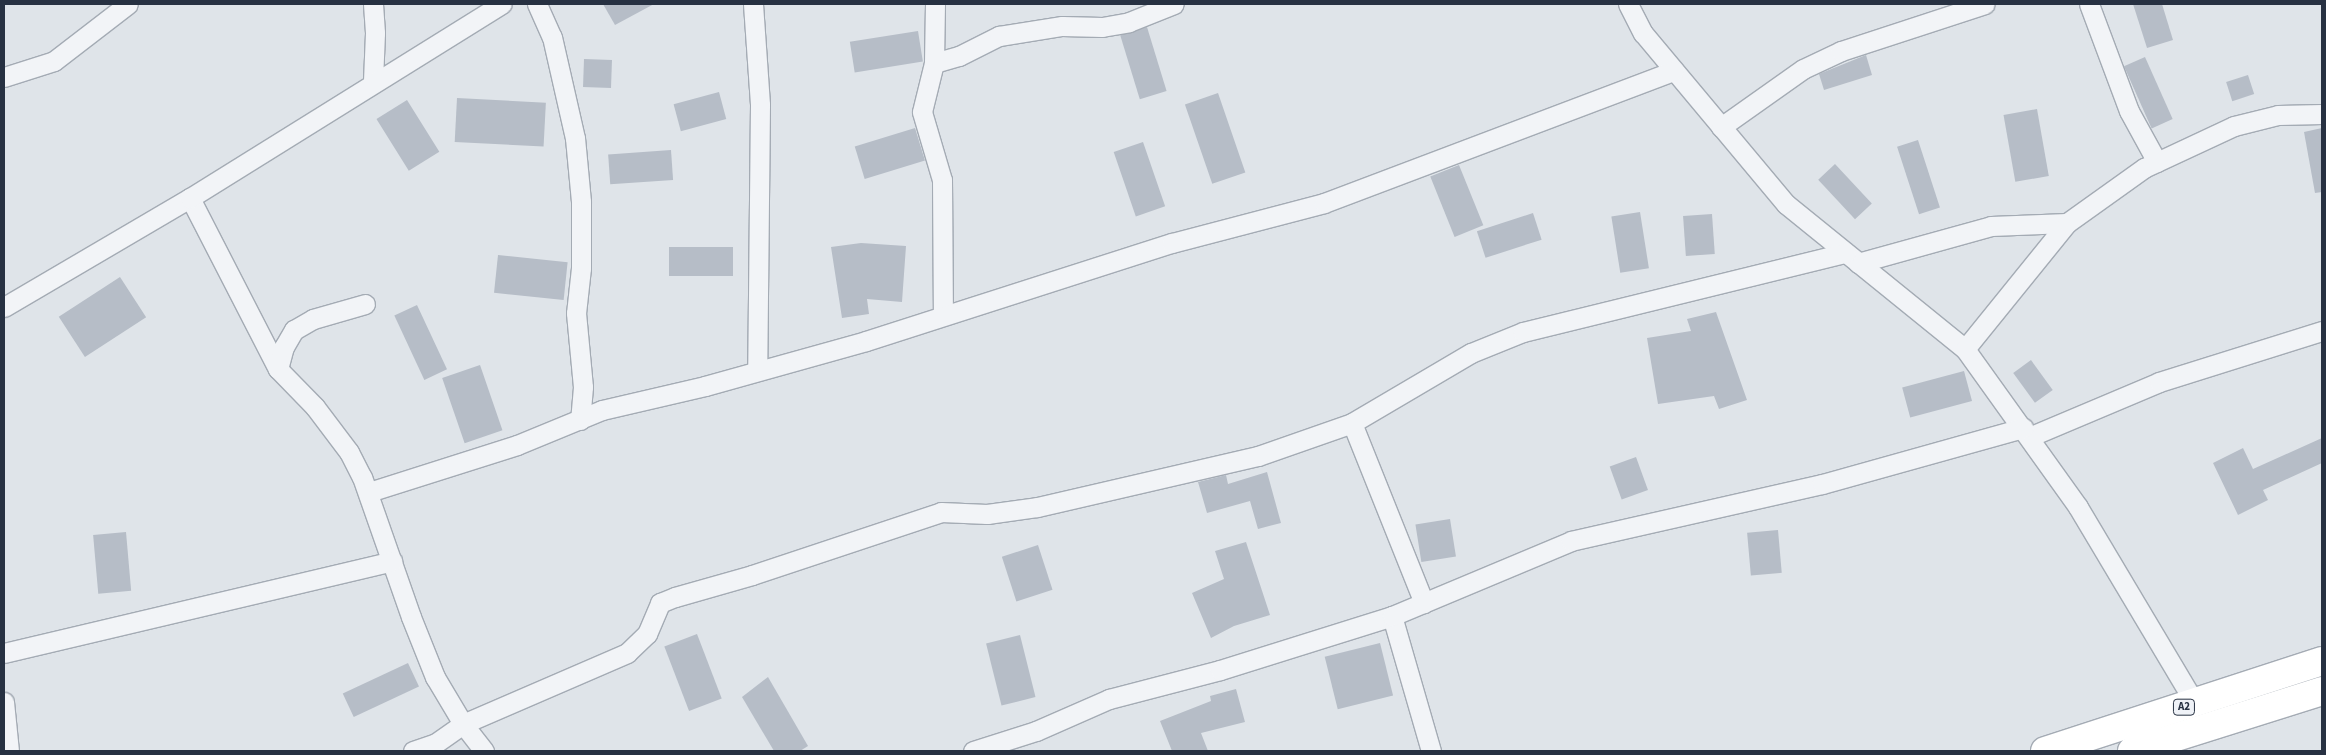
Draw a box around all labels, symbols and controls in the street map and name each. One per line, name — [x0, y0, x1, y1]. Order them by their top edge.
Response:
road number: A2 — [2173, 699, 2195, 716]

